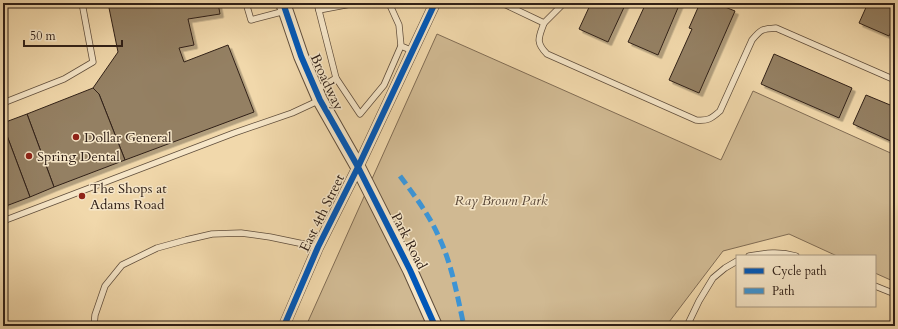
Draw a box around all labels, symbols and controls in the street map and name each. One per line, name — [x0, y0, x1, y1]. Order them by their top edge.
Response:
scale bar — [24, 22, 122, 48]
text: 50 m — [30, 28, 57, 44]
street label: Broadway — [306, 51, 349, 114]
place label: Dollar General — [84, 128, 172, 147]
marker: Dollar General — [71, 132, 81, 142]
place label: Spring Dental — [37, 147, 120, 166]
marker: Spring Dental — [24, 151, 34, 161]
street label: East 4th Street — [295, 170, 349, 255]
place label: The Shops at Adams Road — [90, 179, 167, 214]
marker: The Shops at Adams Road — [77, 191, 87, 201]
park label: Ray Brown Park — [454, 191, 548, 210]
street label: Park Road — [387, 209, 432, 273]
legend — [736, 255, 876, 307]
text: Cycle path — [772, 263, 827, 279]
text: Path — [772, 283, 795, 299]

